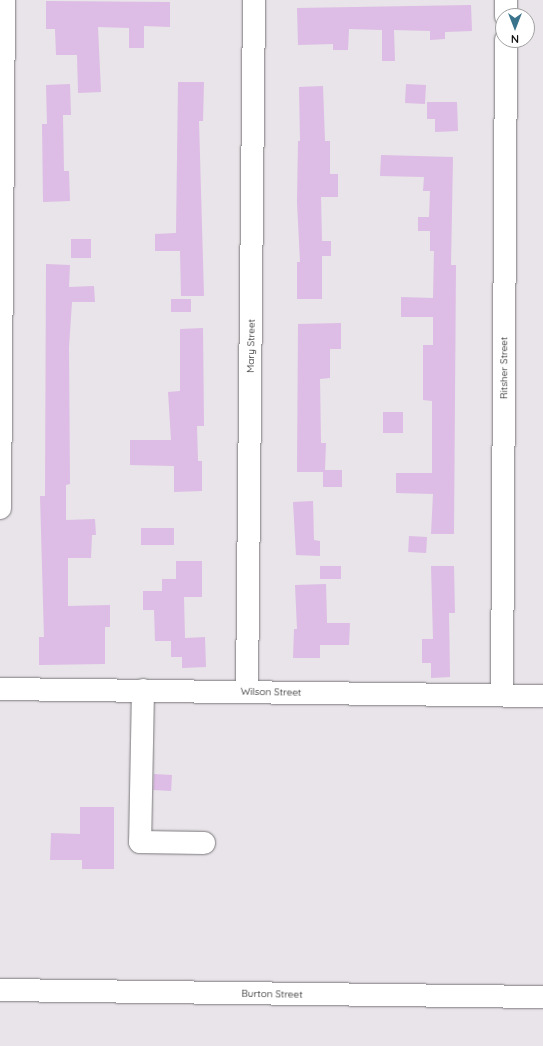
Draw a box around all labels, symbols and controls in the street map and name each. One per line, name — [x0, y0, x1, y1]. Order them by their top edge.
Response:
north arrow — [495, 8, 535, 48]
text: N — [511, 32, 519, 46]
street label: Mary Street — [245, 319, 257, 373]
street label: Ritsher Street — [498, 337, 510, 399]
street label: Wilson Street — [241, 685, 301, 699]
street label: Burton Street — [241, 987, 303, 1001]

